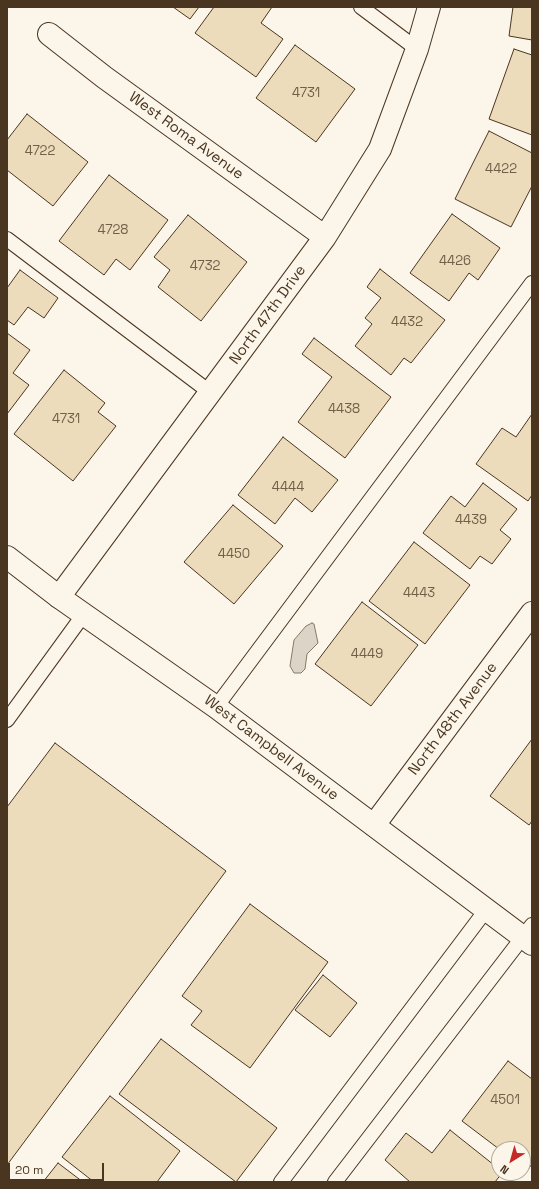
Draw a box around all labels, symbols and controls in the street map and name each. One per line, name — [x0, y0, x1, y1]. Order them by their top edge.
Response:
house number: 4731 — [292, 85, 320, 101]
street label: West Roma Avenue — [125, 88, 247, 184]
house number: 4722 — [25, 143, 55, 159]
house number: 4422 — [485, 161, 517, 177]
house number: 4728 — [98, 222, 128, 238]
house number: 4426 — [439, 253, 471, 269]
house number: 4732 — [190, 258, 220, 274]
street label: North 47th Drive — [226, 262, 310, 368]
house number: 4432 — [391, 314, 423, 330]
house number: 4438 — [328, 401, 360, 417]
house number: 4731 — [52, 411, 80, 427]
house number: 4444 — [272, 479, 304, 495]
house number: 4439 — [455, 512, 487, 528]
house number: 4450 — [218, 546, 250, 562]
house number: 4443 — [403, 585, 435, 601]
house number: 4449 — [351, 646, 383, 662]
street label: North 48th Avenue — [405, 659, 501, 779]
street label: West Campbell Avenue — [200, 692, 342, 804]
house number: 4501 — [490, 1092, 520, 1108]
north arrow — [491, 1141, 531, 1181]
scale bar — [10, 1155, 106, 1181]
text: 20 m — [15, 1162, 43, 1178]
text: N — [497, 1162, 512, 1178]

